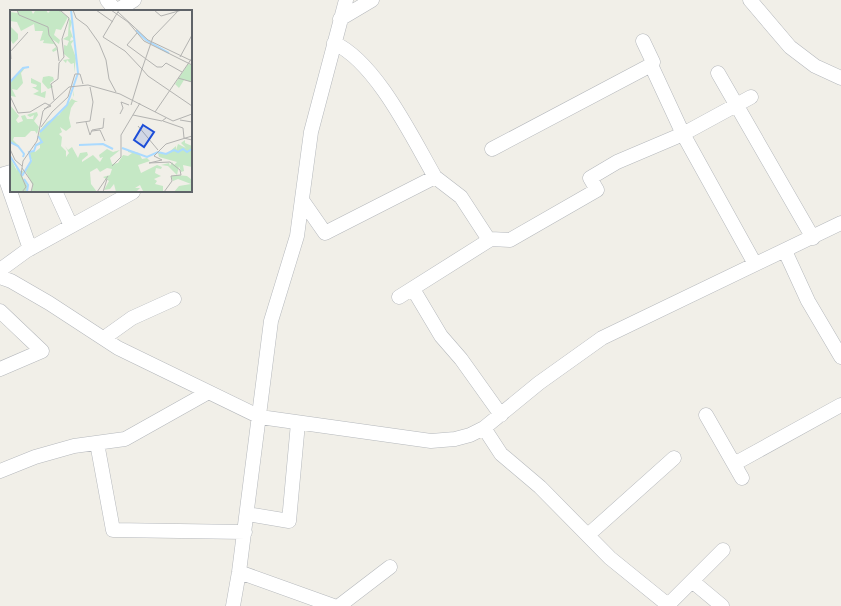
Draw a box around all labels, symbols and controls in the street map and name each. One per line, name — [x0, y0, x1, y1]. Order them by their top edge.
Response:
inset map — [10, 10, 192, 192]

